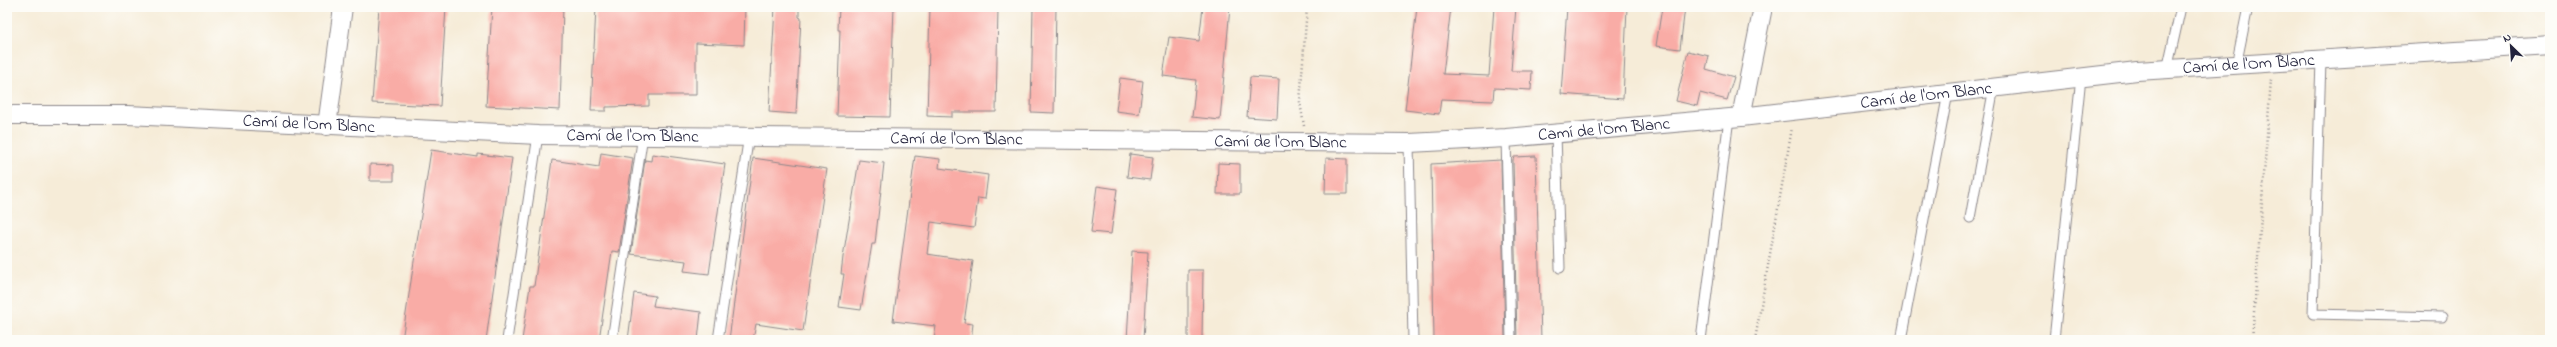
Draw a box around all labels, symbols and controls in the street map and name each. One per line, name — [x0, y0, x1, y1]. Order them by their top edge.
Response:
north arrow — [2491, 26, 2531, 66]
text: N — [2500, 29, 2514, 47]
street label: Camí de l'Om Blanc — [2182, 47, 2316, 81]
street label: Camí de l'Om Blanc — [1859, 75, 1994, 116]
street label: Camí de l'Om Blanc — [242, 108, 376, 140]
street label: Camí de l'Om Blanc — [1537, 111, 1671, 148]
street label: Camí de l'Om Blanc — [566, 123, 699, 149]
street label: Camí de l'Om Blanc — [890, 126, 1023, 152]
street label: Camí de l'Om Blanc — [1214, 129, 1347, 155]

